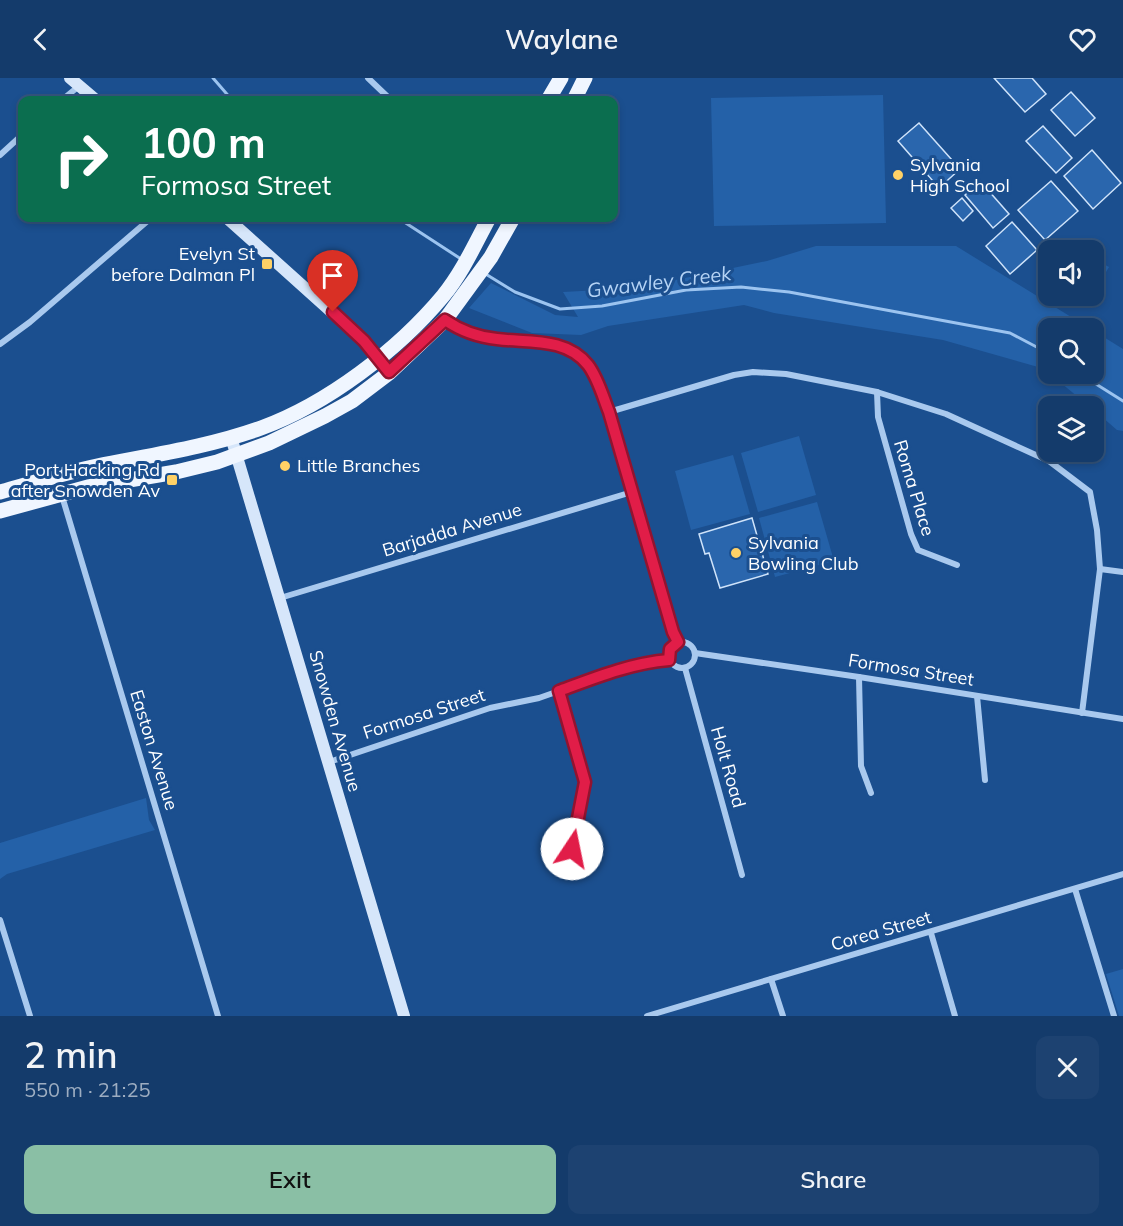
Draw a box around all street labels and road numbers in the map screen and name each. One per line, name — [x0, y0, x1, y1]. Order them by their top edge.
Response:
street label: Roma Place — [889, 437, 940, 539]
street label: Barjadda Avenue — [379, 497, 524, 562]
street label: Snowden Avenue — [304, 648, 367, 794]
street label: Formosa Street — [847, 648, 976, 691]
street label: Formosa Street — [360, 683, 488, 744]
street label: Easton Avenue — [125, 687, 184, 813]
street label: Holt Road — [706, 724, 751, 810]
street label: Corea Street — [828, 905, 934, 956]

